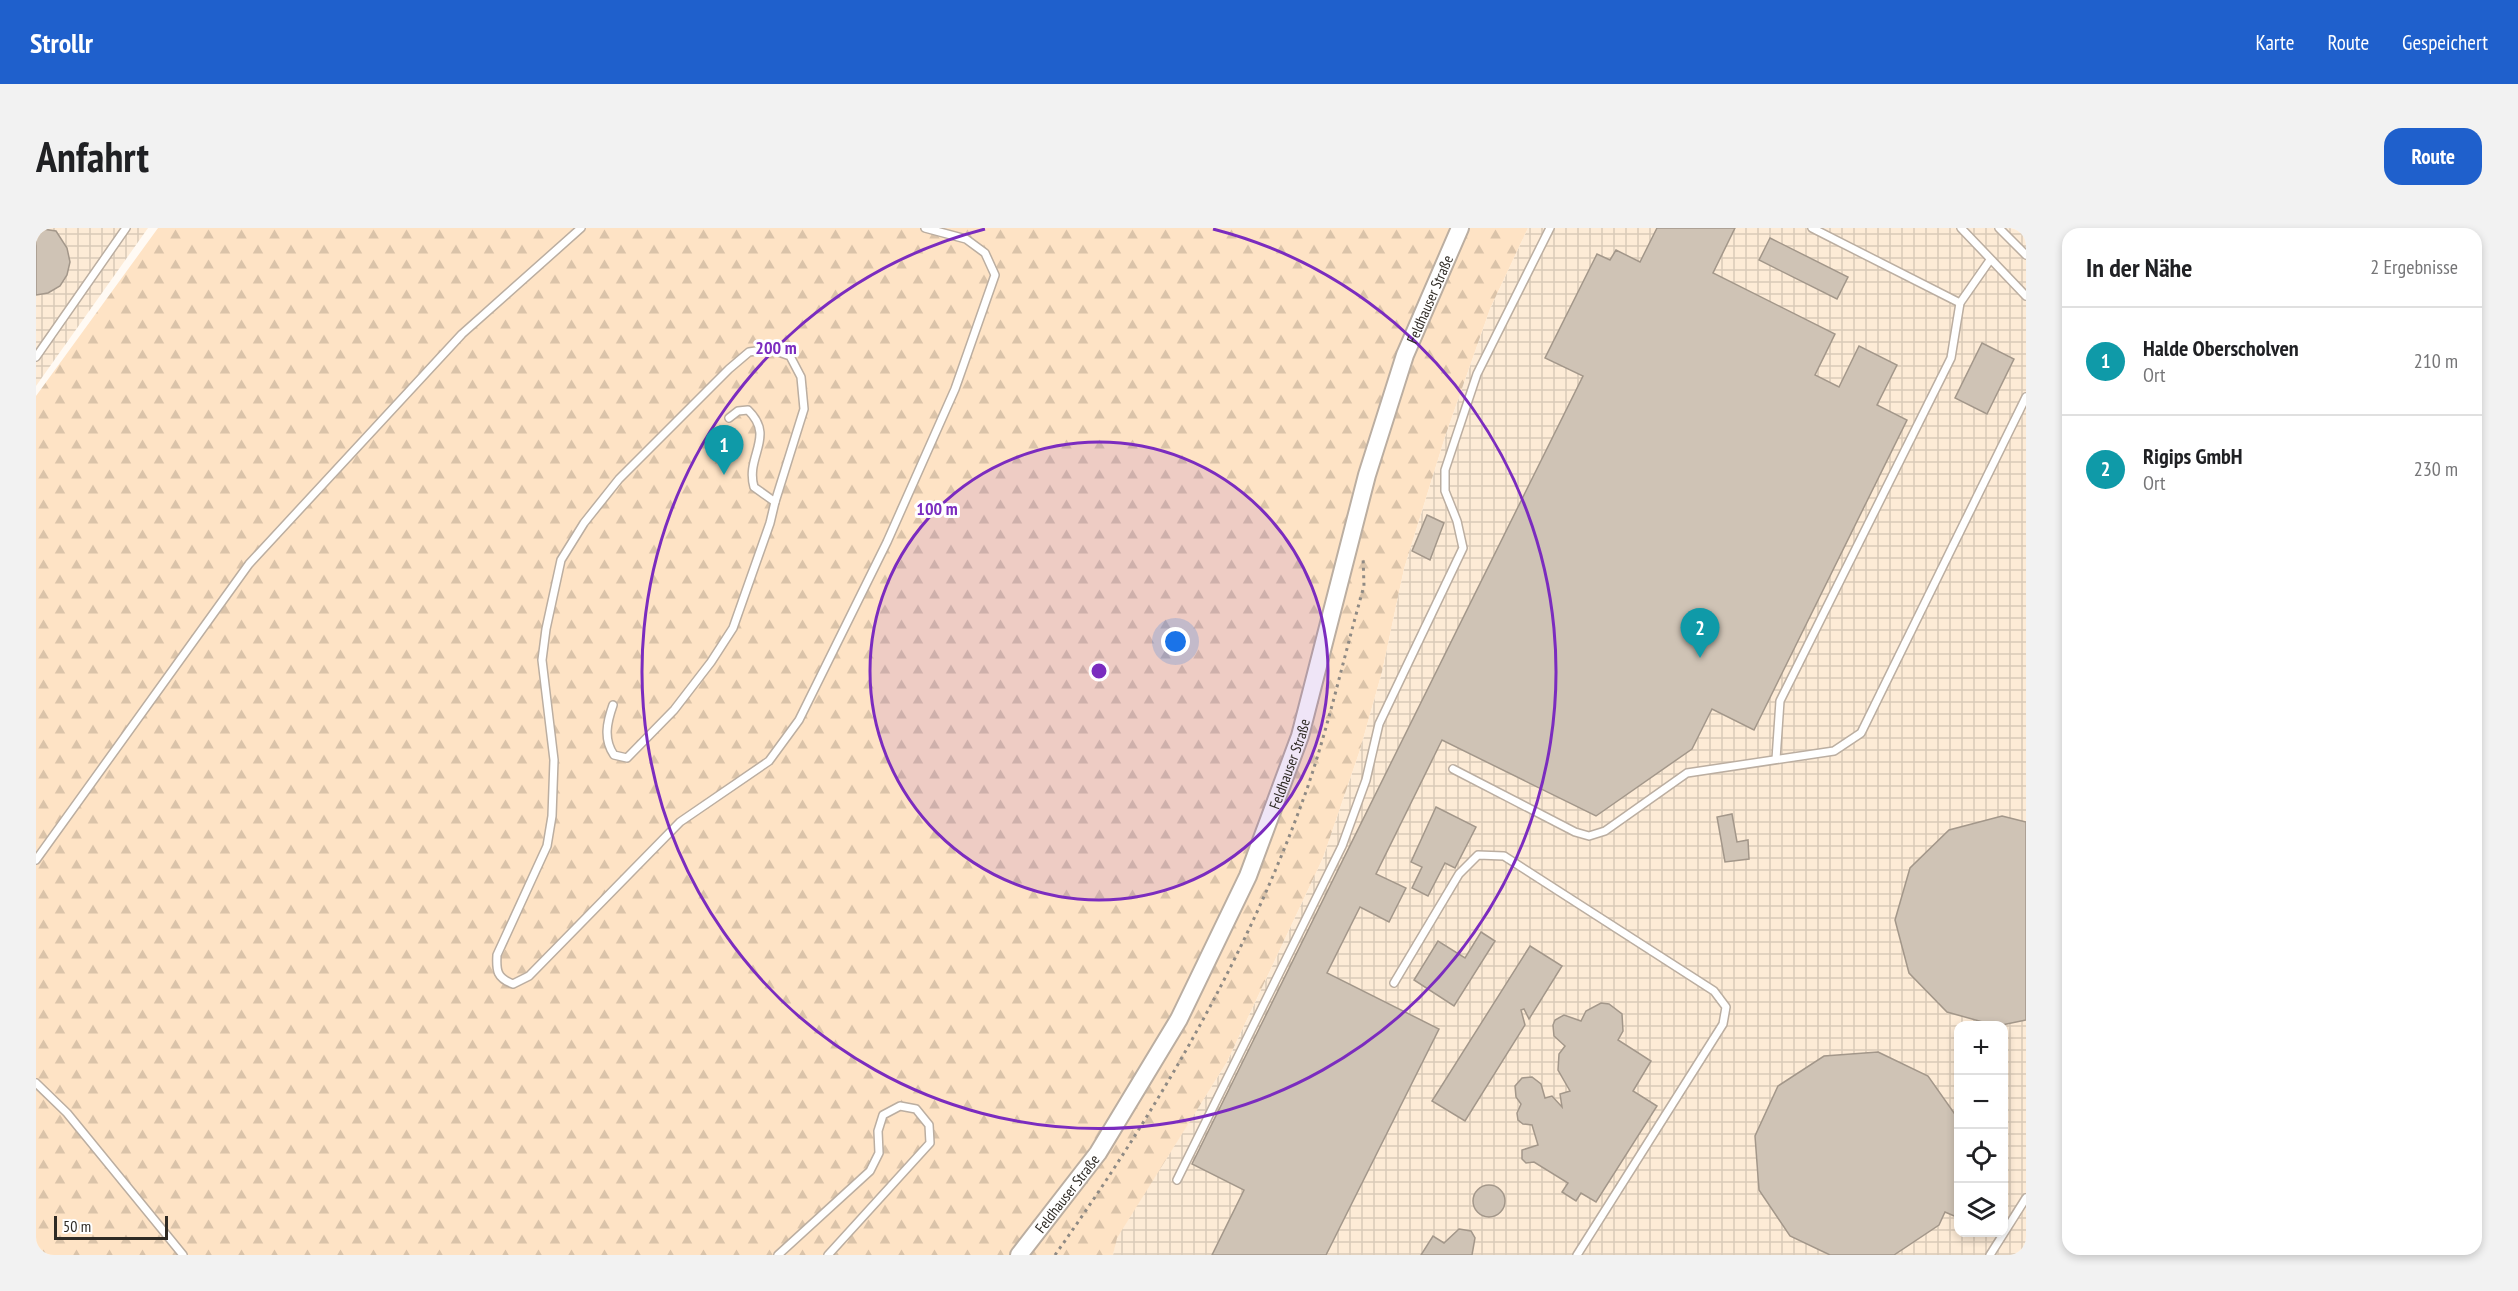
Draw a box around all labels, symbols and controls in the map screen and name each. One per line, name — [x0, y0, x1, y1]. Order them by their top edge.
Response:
text: Strollr — [30, 24, 93, 61]
text: Karte — [2256, 29, 2294, 56]
text: Route — [2327, 29, 2369, 56]
text: Gespeichert — [2402, 29, 2488, 56]
button: Route — [2384, 128, 2482, 185]
text: Anfahrt — [36, 129, 149, 184]
text: In der Nähe — [2086, 251, 2192, 284]
street label: Feldhauser Straße — [1402, 252, 1457, 346]
text: 2 Ergebnisse — [2370, 254, 2458, 280]
text: Halde Oberscholven — [2143, 334, 2299, 362]
text: 200 m — [755, 336, 797, 359]
text: 1 — [2101, 348, 2110, 374]
text: 210 m — [2414, 348, 2458, 374]
text: Ort — [2143, 362, 2165, 388]
pin: 1 — [704, 426, 744, 475]
text: Rigips GmbH — [2143, 442, 2243, 470]
text: 2 — [2101, 456, 2110, 482]
text: 230 m — [2414, 456, 2458, 482]
text: Ort — [2143, 470, 2165, 496]
text: 100 m — [916, 497, 958, 520]
pin: 2 — [1680, 608, 1720, 658]
your location — [1161, 627, 1190, 656]
centre of rings — [1089, 661, 1109, 681]
street label: Feldhauser Straße — [1264, 717, 1314, 811]
map controls — [1954, 1021, 2008, 1237]
button: + — [1954, 1021, 2008, 1075]
button: − — [1954, 1075, 2008, 1129]
button: locate — [1954, 1129, 2008, 1183]
street label: Feldhauser Straße — [1030, 1150, 1103, 1236]
button: layers — [1954, 1183, 2008, 1237]
scale bar — [54, 1213, 168, 1240]
text: 50 m — [63, 1216, 91, 1236]

